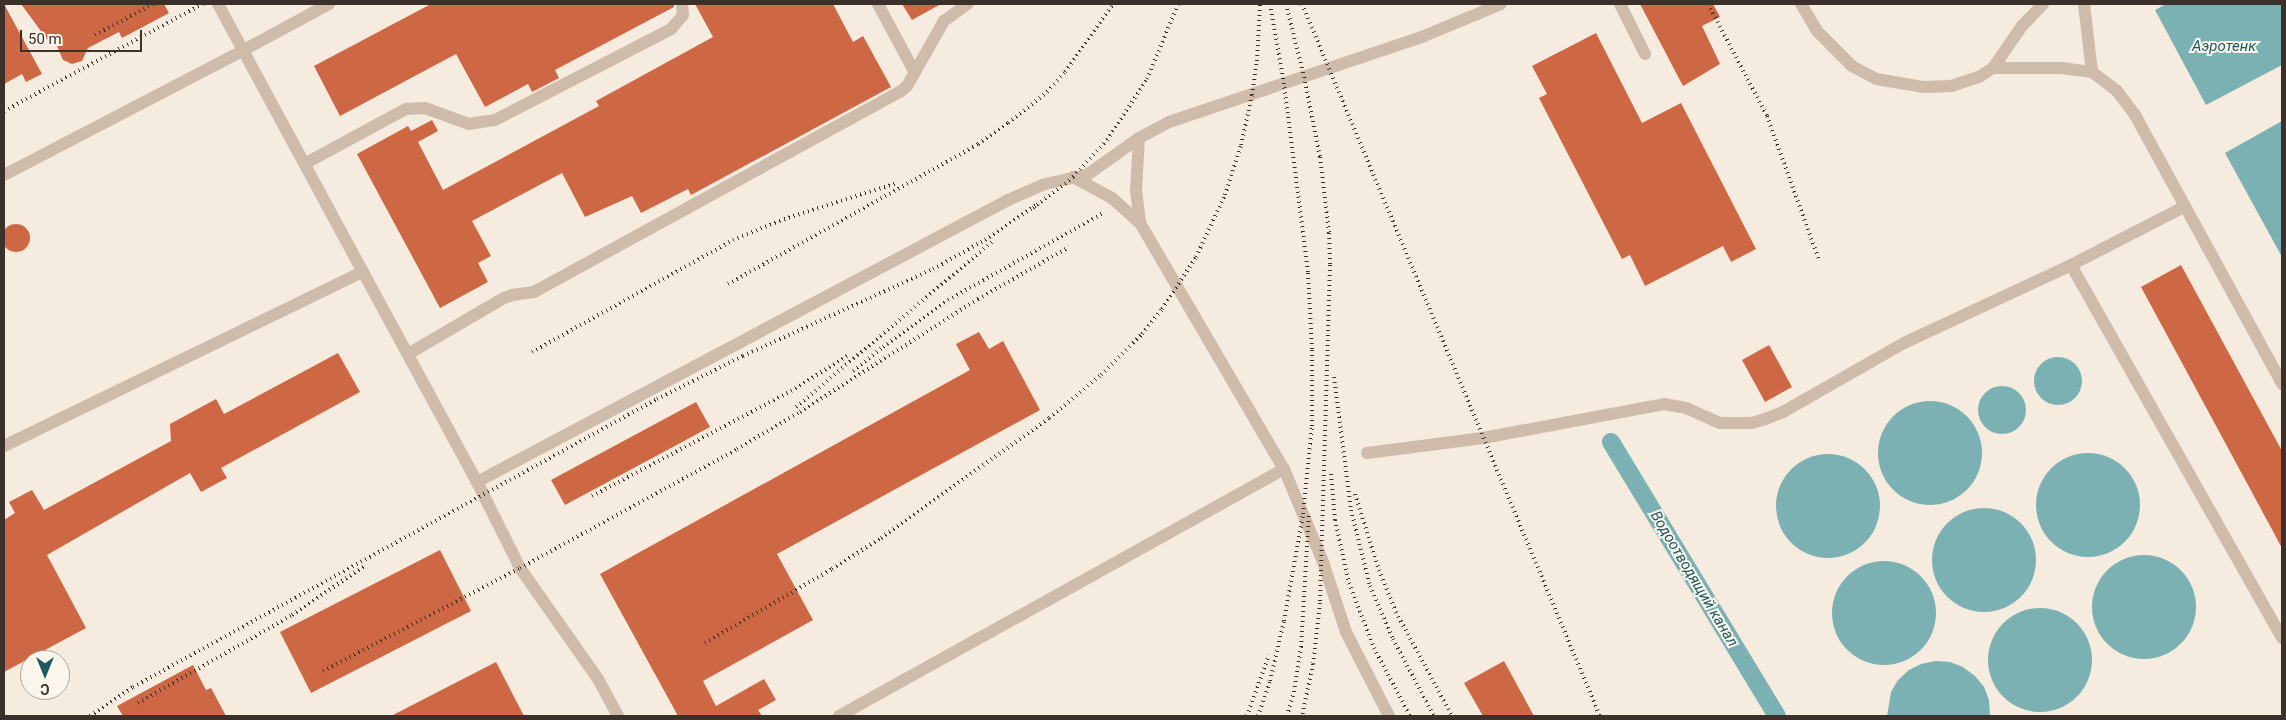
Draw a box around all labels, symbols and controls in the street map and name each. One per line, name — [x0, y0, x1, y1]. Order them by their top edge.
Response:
scale bar — [22, 20, 145, 52]
text: 50 m — [28, 30, 62, 48]
water label: Аэротенк — [2192, 38, 2256, 56]
water label: Водоотводящий канал — [1646, 508, 1742, 650]
north arrow — [20, 650, 70, 700]
text: С — [40, 681, 50, 697]

